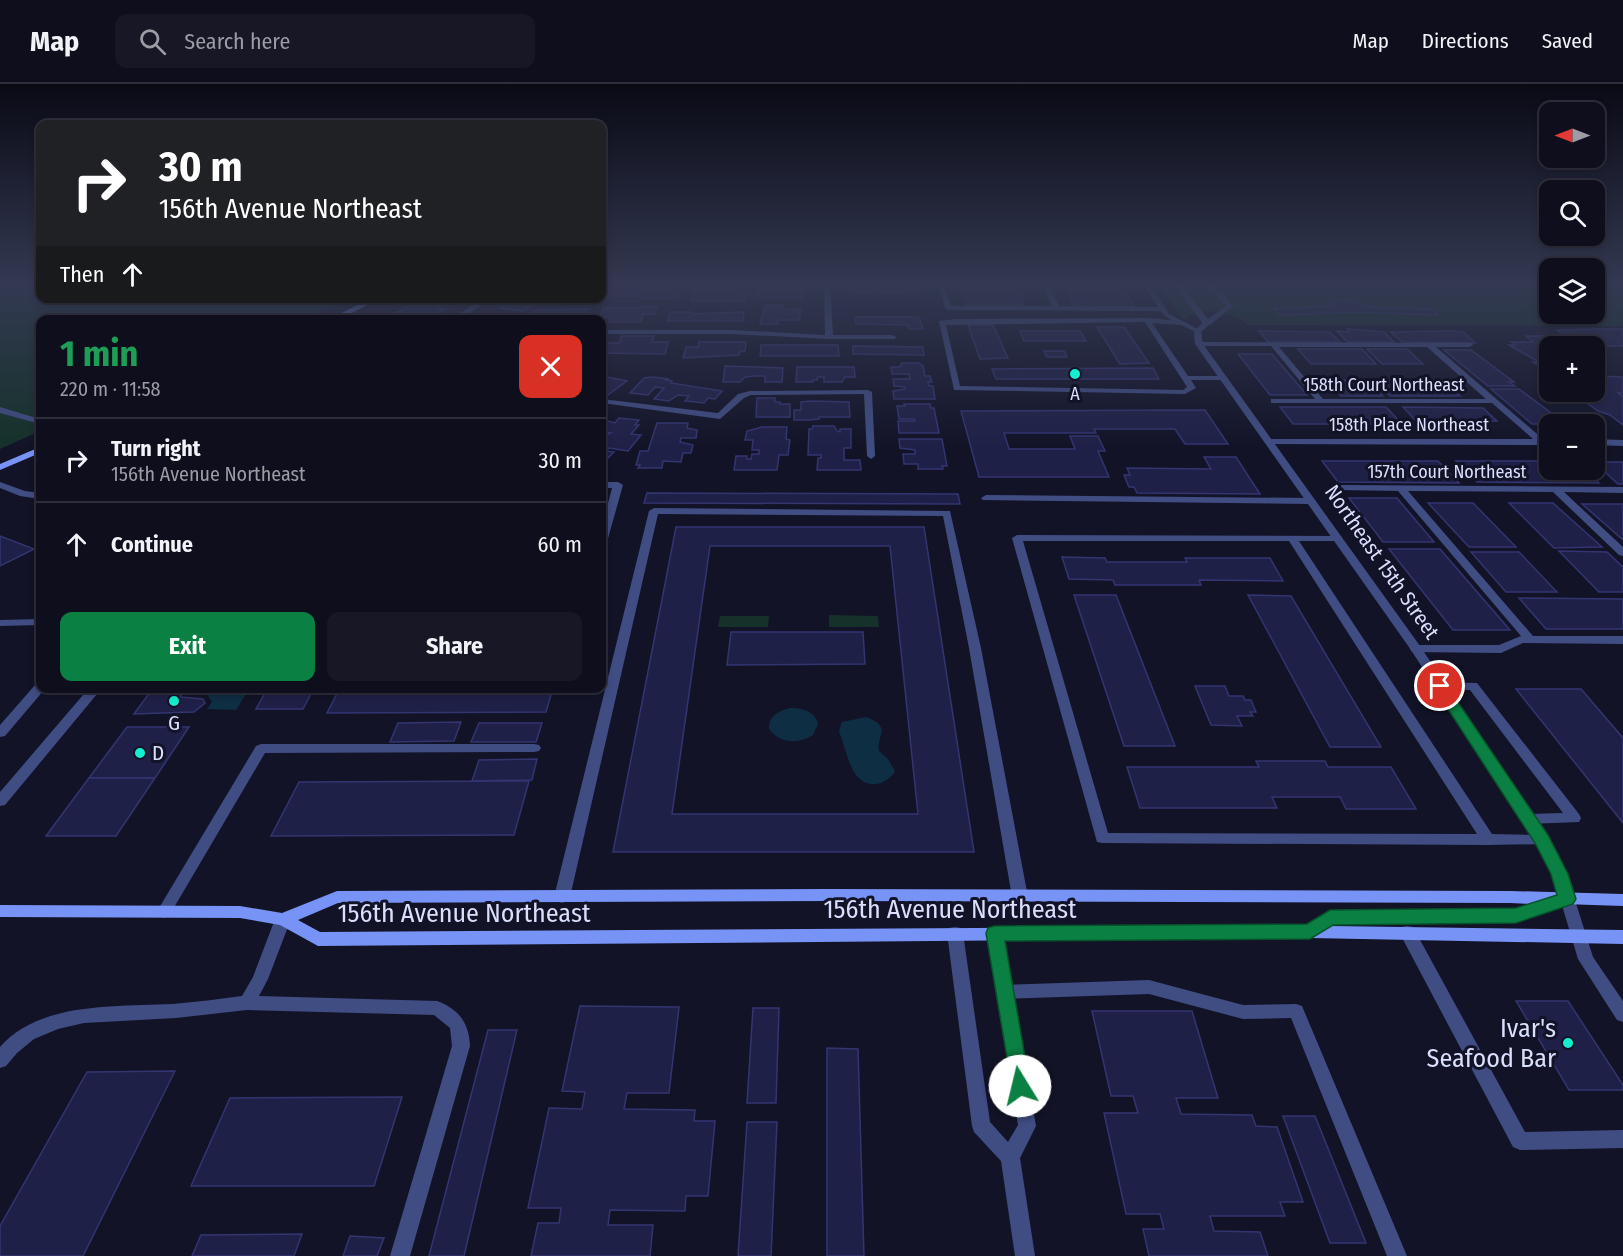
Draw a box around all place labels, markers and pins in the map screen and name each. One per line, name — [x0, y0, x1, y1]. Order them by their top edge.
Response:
marker: A — [1068, 367, 1082, 381]
place label: A — [1070, 383, 1080, 405]
pin — [1414, 660, 1465, 711]
marker: G — [167, 694, 181, 708]
place label: G — [168, 710, 180, 736]
place label: D — [152, 740, 164, 766]
marker: D — [133, 746, 147, 760]
place label: Ivar's Seafood Bar — [1427, 1013, 1556, 1074]
marker: Ivar's Seafood Bar — [1561, 1036, 1575, 1050]

